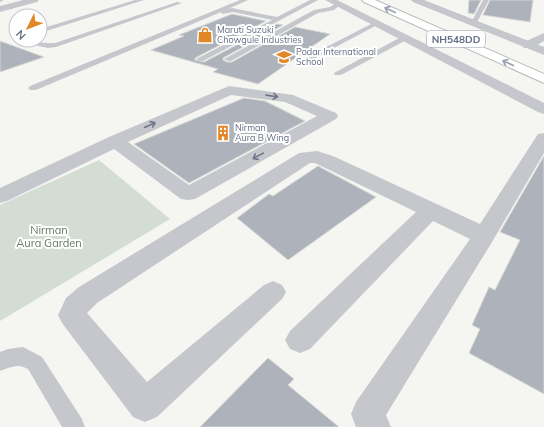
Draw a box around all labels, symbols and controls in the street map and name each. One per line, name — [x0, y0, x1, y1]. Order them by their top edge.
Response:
one-way arrow — [384, 6, 396, 13]
north arrow — [8, 8, 48, 48]
place label: Maruti Suzuki Chowgule Industries — [217, 24, 302, 45]
shop icon: Maruti Suzuki Chowgule Industries — [196, 26, 214, 44]
text: N — [13, 27, 29, 43]
road number: NH548DD — [427, 31, 485, 47]
place label: Podar International School — [296, 46, 376, 67]
school or university icon: Podar International School — [275, 48, 293, 66]
one-way arrow — [503, 59, 515, 66]
one-way arrow — [265, 92, 278, 100]
one-way arrow — [144, 121, 156, 128]
place label: Nirman Aura B Wing — [235, 122, 289, 143]
building icon: Nirman Aura B Wing — [214, 124, 232, 142]
one-way arrow — [253, 152, 265, 160]
park label: Nirman Aura Garden — [16, 223, 82, 250]

